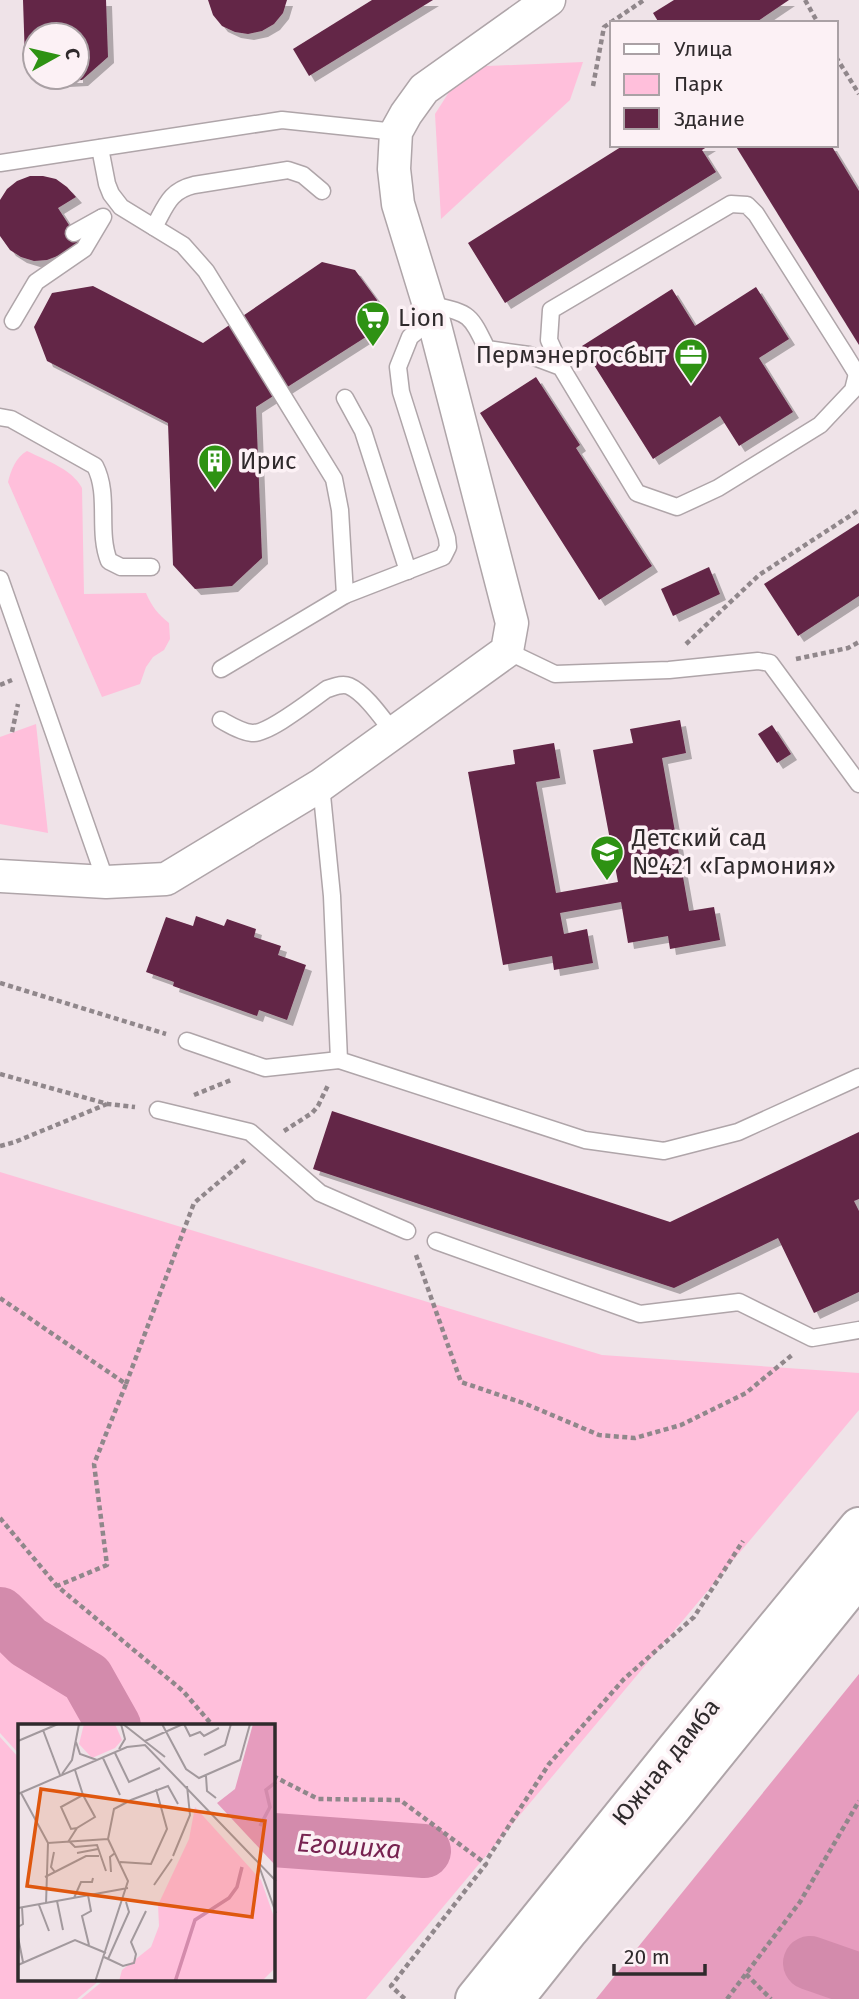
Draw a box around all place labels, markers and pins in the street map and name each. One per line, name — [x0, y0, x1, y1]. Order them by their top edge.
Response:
supermarket icon: Lion — [354, 299, 392, 348]
place label: Lion — [398, 304, 445, 332]
office icon: Пермэнергосбыт — [672, 336, 710, 385]
place label: Пермэнергосбыт — [476, 341, 666, 369]
building icon: Ирис — [196, 442, 234, 491]
place label: Ирис — [240, 447, 297, 475]
place label: Детский сад №421 «Гармония» — [631, 824, 836, 880]
school or university icon: Детский сад №421 «Гармония» — [588, 833, 626, 882]

